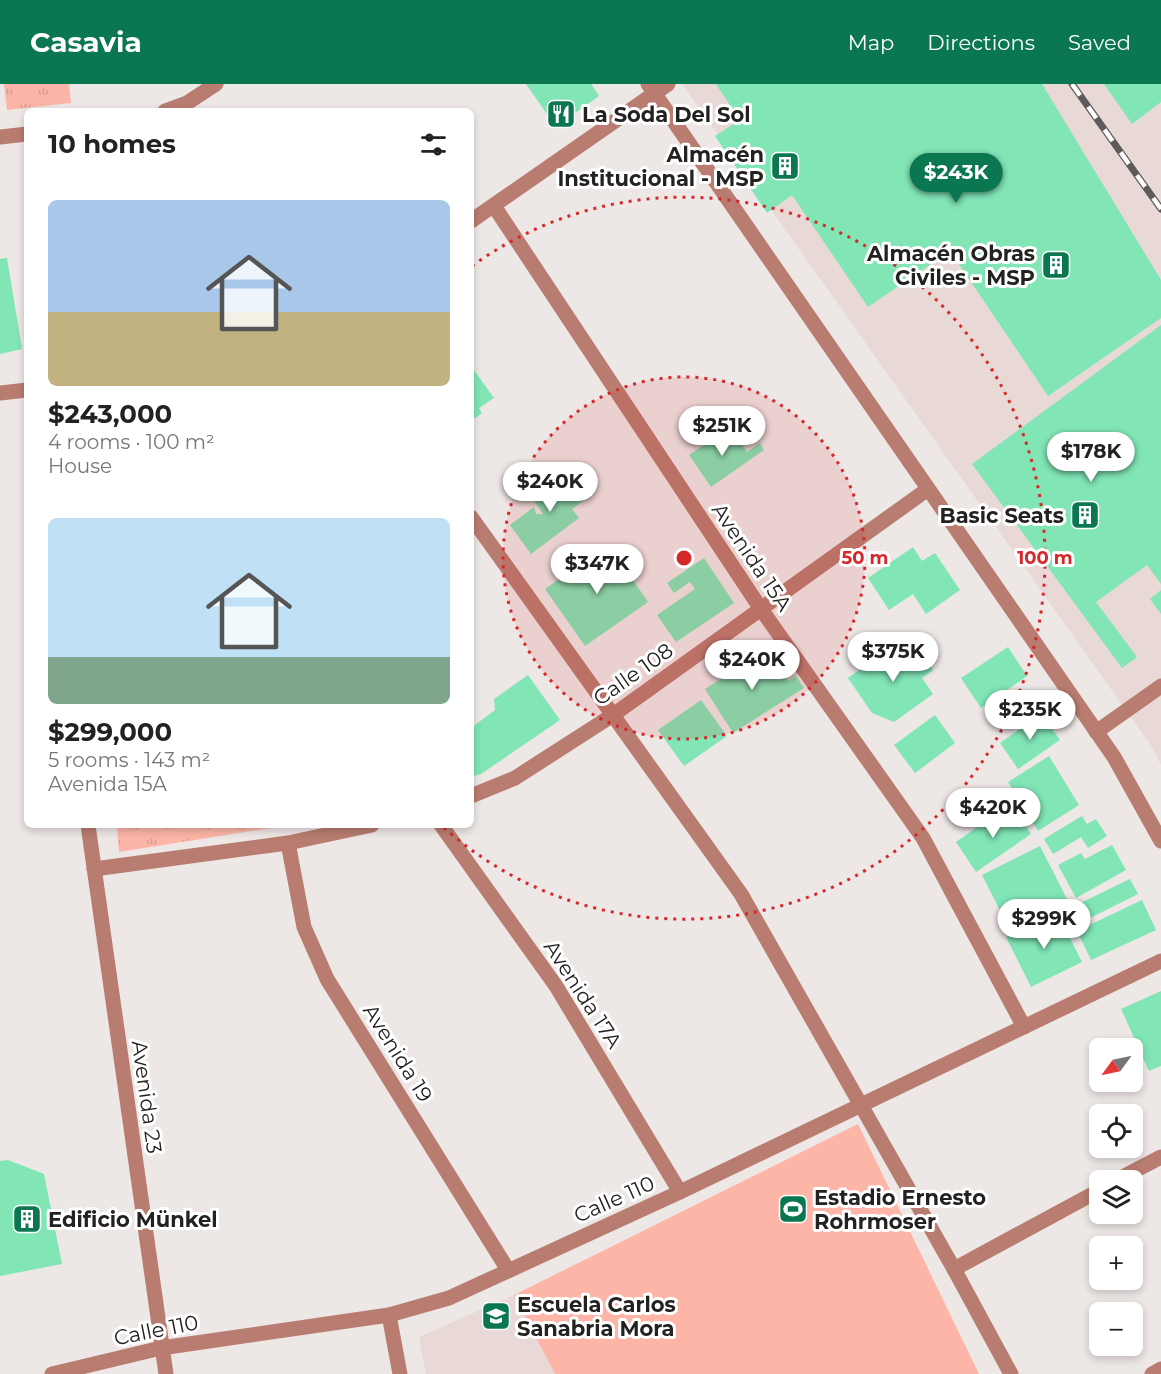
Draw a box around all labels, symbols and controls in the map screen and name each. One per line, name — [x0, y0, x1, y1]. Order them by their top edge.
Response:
text: Casavia — [30, 25, 142, 59]
text: Map — [848, 30, 894, 55]
text: Directions — [927, 30, 1035, 55]
text: Saved — [1068, 30, 1131, 55]
restaurant icon: La Soda Del Sol — [545, 98, 577, 130]
place label: La Soda Del Sol — [582, 102, 751, 127]
text: 10 homes — [48, 128, 176, 160]
icon: filters — [417, 128, 450, 161]
place label: Almacén Institucional - MSP — [557, 142, 764, 191]
building icon: Almacén Institucional - MSP — [769, 150, 801, 182]
pin: $243K — [914, 153, 998, 204]
text: $243K — [924, 160, 988, 184]
icon: home — [195, 239, 303, 347]
place label: Almacén Obras Civiles - MSP — [866, 241, 1035, 290]
building icon: Almacén Obras Civiles - MSP — [1040, 249, 1072, 281]
text: $243,000 — [48, 398, 172, 430]
pin: $251K — [680, 406, 764, 457]
text: $251K — [692, 413, 752, 437]
text: 4 rooms · 100 m² — [48, 430, 215, 454]
pin: $178K — [1049, 432, 1133, 483]
text: $178K — [1061, 439, 1121, 463]
text: House — [48, 454, 112, 478]
pin: $240K — [508, 462, 592, 513]
text: $240K — [517, 469, 583, 493]
street label: Avenida 15A — [707, 498, 798, 616]
building icon: Basic Seats — [1069, 499, 1101, 531]
place label: Basic Seats — [940, 503, 1064, 528]
pin: $347K — [555, 544, 639, 595]
text: 50 m — [842, 547, 888, 569]
text: 100 m — [1017, 547, 1073, 569]
centre of rings — [674, 548, 694, 568]
text: $347K — [565, 551, 629, 575]
icon: home — [195, 557, 303, 665]
pin: $375K — [851, 632, 935, 683]
street label: Calle 108 — [588, 638, 678, 710]
text: $375K — [861, 639, 925, 663]
pin: $240K — [710, 640, 794, 691]
text: $240K — [719, 647, 785, 671]
pin: $235K — [988, 690, 1072, 741]
text: $235K — [999, 697, 1061, 721]
text: $299,000 — [48, 716, 172, 748]
text: 5 rooms · 143 m² — [48, 748, 210, 772]
text: Avenida 15A — [48, 772, 167, 796]
pin: $420K — [951, 788, 1035, 839]
text: $420K — [960, 795, 1026, 819]
pin: $299K — [1002, 899, 1086, 950]
text: $299K — [1012, 906, 1076, 930]
street label: Avenida 17A — [539, 935, 628, 1054]
street label: Avenida 19 — [358, 999, 438, 1107]
north arrow — [1089, 1038, 1143, 1092]
map controls — [1089, 1038, 1143, 1356]
street label: Avenida 23 — [127, 1039, 167, 1155]
button: locate — [1089, 1104, 1143, 1158]
street label: Calle 110 — [570, 1170, 658, 1228]
button: layers — [1089, 1170, 1143, 1224]
place label: Estadio Ernesto Rohrmoser — [814, 1185, 986, 1234]
sports icon: Estadio Ernesto Rohrmoser — [777, 1193, 809, 1225]
building icon: Edificio Münkel — [11, 1203, 43, 1235]
place label: Edificio Münkel — [48, 1207, 218, 1232]
button: + — [1089, 1236, 1143, 1290]
place label: Escuela Carlos Sanabria Mora — [517, 1292, 676, 1341]
school or university icon: Escuela Carlos Sanabria Mora — [480, 1300, 512, 1332]
button: − — [1089, 1302, 1143, 1356]
street label: Calle 110 — [112, 1310, 200, 1350]

